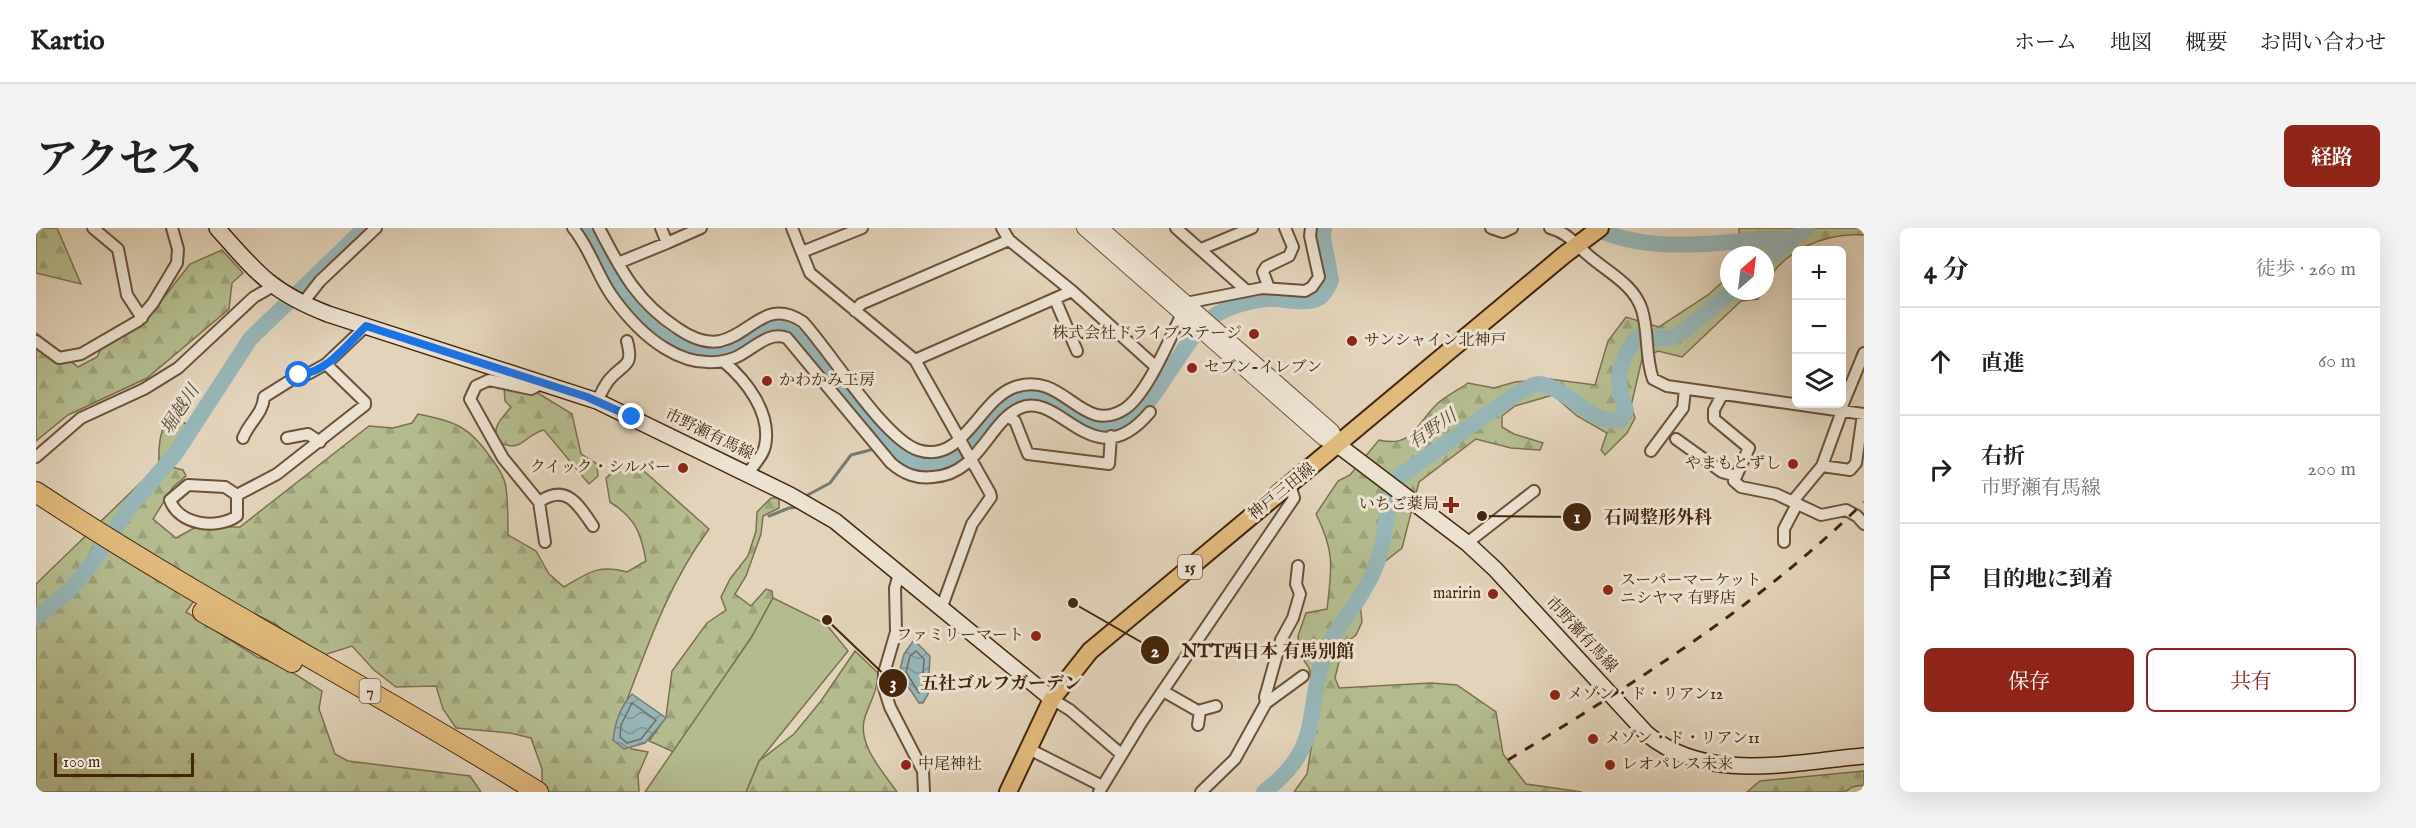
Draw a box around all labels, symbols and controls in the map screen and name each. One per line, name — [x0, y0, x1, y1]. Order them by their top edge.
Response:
text: Kartio — [30, 24, 105, 59]
text: ホーム — [2014, 30, 2077, 57]
text: 地図 — [2110, 30, 2152, 57]
text: 概要 — [2185, 30, 2227, 57]
text: お問い合わせ — [2260, 30, 2386, 57]
button: 経路 — [2284, 125, 2380, 187]
text: アクセス — [36, 135, 203, 188]
north arrow — [1720, 246, 1774, 300]
map controls — [1792, 246, 1846, 408]
button: + — [1792, 246, 1846, 300]
text: 4 分 — [1924, 254, 1968, 287]
text: 徒歩 · 260 m — [2255, 257, 2356, 282]
button: − — [1792, 300, 1846, 354]
place label: 株式会社ドライブステージ — [1052, 324, 1242, 344]
marker: 株式会社ドライブステージ — [1247, 327, 1261, 341]
place label: サンシャイン北神戸 — [1364, 331, 1506, 351]
marker: サンシャイン北神戸 — [1345, 334, 1359, 348]
icon: ahead — [1924, 345, 1957, 378]
text: 60 m — [2318, 349, 2356, 374]
text: 直進 — [1981, 350, 2025, 378]
button: layers — [1792, 354, 1846, 408]
place label: セブン-イレブン — [1204, 358, 1322, 378]
route start — [285, 361, 311, 387]
marker: セブン-イレブン — [1185, 361, 1199, 375]
place label: かわかみ工房 — [779, 371, 875, 391]
marker: かわかみ工房 — [760, 374, 774, 388]
water label: 堀越川 — [157, 379, 206, 439]
route end — [618, 403, 644, 429]
water label: 有野川 — [1404, 404, 1463, 455]
street label: 市野瀬有馬線 — [661, 405, 757, 465]
text: 右折 — [1981, 443, 2025, 471]
icon: right — [1924, 453, 1957, 486]
place label: やまもとずし — [1685, 454, 1781, 474]
marker: やまもとずし — [1786, 457, 1800, 471]
text: 200 m — [2307, 457, 2356, 482]
place label: クイック・シルバー — [530, 458, 671, 478]
street label: 神戸三田線 — [1245, 459, 1319, 525]
marker: クイック・シルバー — [676, 461, 690, 475]
text: 市野瀬有馬線 — [1981, 476, 2101, 501]
place label: いちご薬局 — [1359, 495, 1439, 515]
marker: いちご薬局 — [1444, 498, 1458, 512]
callout: 石岡整形外科 — [1562, 499, 1724, 535]
text: 1 — [1574, 507, 1581, 530]
text: 石岡整形外科 — [1604, 507, 1712, 530]
road number: 15 — [1178, 555, 1202, 579]
icon: arrive — [1924, 561, 1957, 594]
text: 目的地に到着 — [1981, 566, 2113, 594]
place label: スーパーマーケット ニシヤマ 有野店 — [1620, 571, 1762, 609]
marker: スーパーマーケット ニシヤマ 有野店 — [1601, 583, 1615, 597]
place label: maririn — [1433, 584, 1481, 604]
marker: maririn — [1486, 587, 1500, 601]
street label: 市野瀬有馬線 — [1541, 593, 1621, 677]
place label: ファミリーマート — [896, 626, 1024, 646]
marker: ファミリーマート — [1029, 629, 1043, 643]
callout: NTT西日本 有馬別館 — [1140, 632, 1366, 668]
text: 2 — [1151, 641, 1160, 664]
text: NTT西日本 有馬別館 — [1181, 641, 1354, 664]
button: 保存 — [1924, 648, 2134, 712]
button: 共有 — [2146, 648, 2356, 712]
callout: 五社ゴルフガーデン — [878, 665, 1094, 701]
text: 3 — [890, 673, 896, 696]
text: 五社ゴルフガーデン — [920, 673, 1082, 696]
road number: 7 — [360, 679, 380, 703]
place label: メゾン・ド・リアン12 — [1567, 685, 1723, 705]
marker: メゾン・ド・リアン12 — [1548, 688, 1562, 702]
place label: メゾン・ド・リアン11 — [1605, 729, 1760, 749]
marker: メゾン・ド・リアン11 — [1586, 732, 1600, 746]
scale bar — [54, 750, 194, 778]
text: 100 m — [63, 753, 100, 773]
place label: 中尾神社 — [918, 755, 982, 775]
place label: レオパレス未来 — [1622, 755, 1733, 775]
marker: 中尾神社 — [899, 758, 913, 772]
marker: レオパレス未来 — [1603, 758, 1617, 772]

